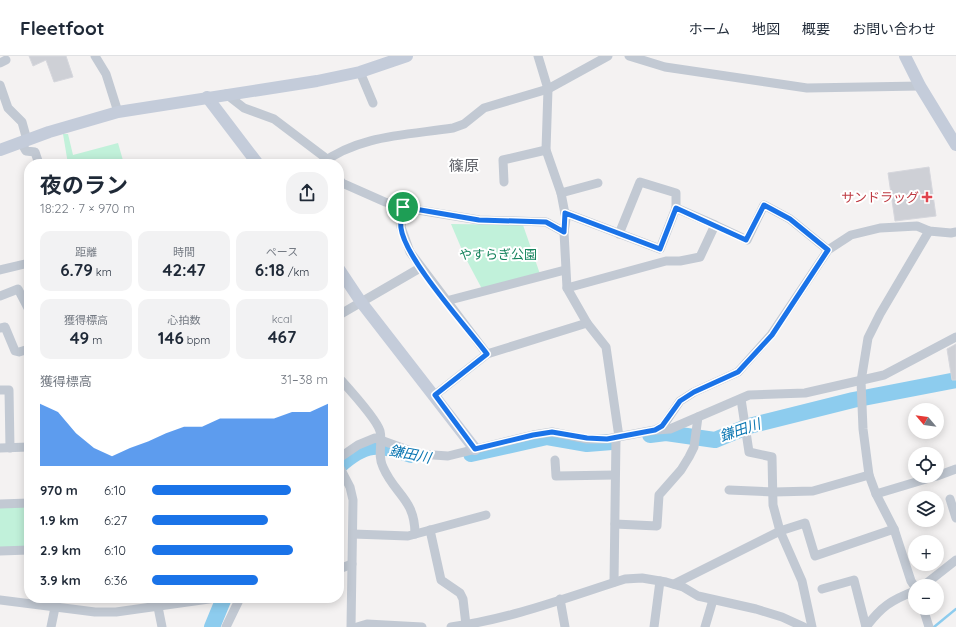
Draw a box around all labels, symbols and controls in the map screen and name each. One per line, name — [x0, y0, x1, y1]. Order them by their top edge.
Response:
text: Fleetfoot — [20, 16, 105, 40]
text: ホーム — [688, 20, 730, 38]
text: 地図 — [752, 20, 780, 38]
text: 概要 — [802, 20, 830, 38]
text: お問い合わせ — [852, 20, 936, 38]
district label: 篠原 — [449, 156, 479, 175]
text: 夜のラン — [40, 171, 128, 199]
button: share — [286, 172, 328, 214]
place label: サンドラッグ — [841, 189, 919, 205]
pin — [386, 190, 420, 224]
marker: サンドラッグ — [922, 192, 932, 202]
icon: arrive — [392, 196, 414, 218]
text: 18:22 · 7 × 970 m — [40, 200, 135, 216]
text: 距離 — [75, 245, 97, 259]
text: 時間 — [173, 245, 195, 259]
text: ペース — [266, 245, 298, 259]
park label: やすらぎ公園 — [459, 246, 537, 262]
text: 6.79 — [60, 259, 93, 280]
text: 42:47 — [162, 259, 206, 280]
text: 6:18 — [255, 259, 285, 280]
text: km — [93, 265, 112, 279]
text: /km — [285, 265, 309, 279]
text: kcal — [272, 312, 292, 326]
text: 獲得標高 — [64, 313, 108, 327]
text: 心拍数 — [168, 313, 201, 327]
text: 467 — [268, 326, 296, 347]
text: 49 — [70, 327, 89, 348]
text: 146 — [158, 327, 184, 348]
text: m — [89, 333, 102, 347]
text: bpm — [184, 333, 210, 347]
text: 31–38 m — [281, 371, 328, 387]
text: 獲得標高 — [40, 373, 92, 389]
north arrow — [908, 403, 944, 439]
map controls — [908, 403, 944, 615]
water label: 鎌田川 — [717, 414, 765, 445]
water label: 鎌田川 — [388, 441, 434, 467]
button: locate — [908, 447, 944, 483]
text: 970 m — [40, 482, 78, 498]
text: 6:10 — [104, 482, 126, 498]
button: layers — [908, 491, 944, 527]
text: 1.9 km — [40, 512, 79, 528]
text: 6:27 — [104, 512, 127, 528]
button: + — [908, 535, 944, 571]
text: 2.9 km — [40, 542, 81, 558]
text: 6:10 — [104, 542, 126, 558]
text: 3.9 km — [40, 572, 81, 588]
text: 6:36 — [104, 572, 127, 588]
button: − — [908, 579, 944, 615]

